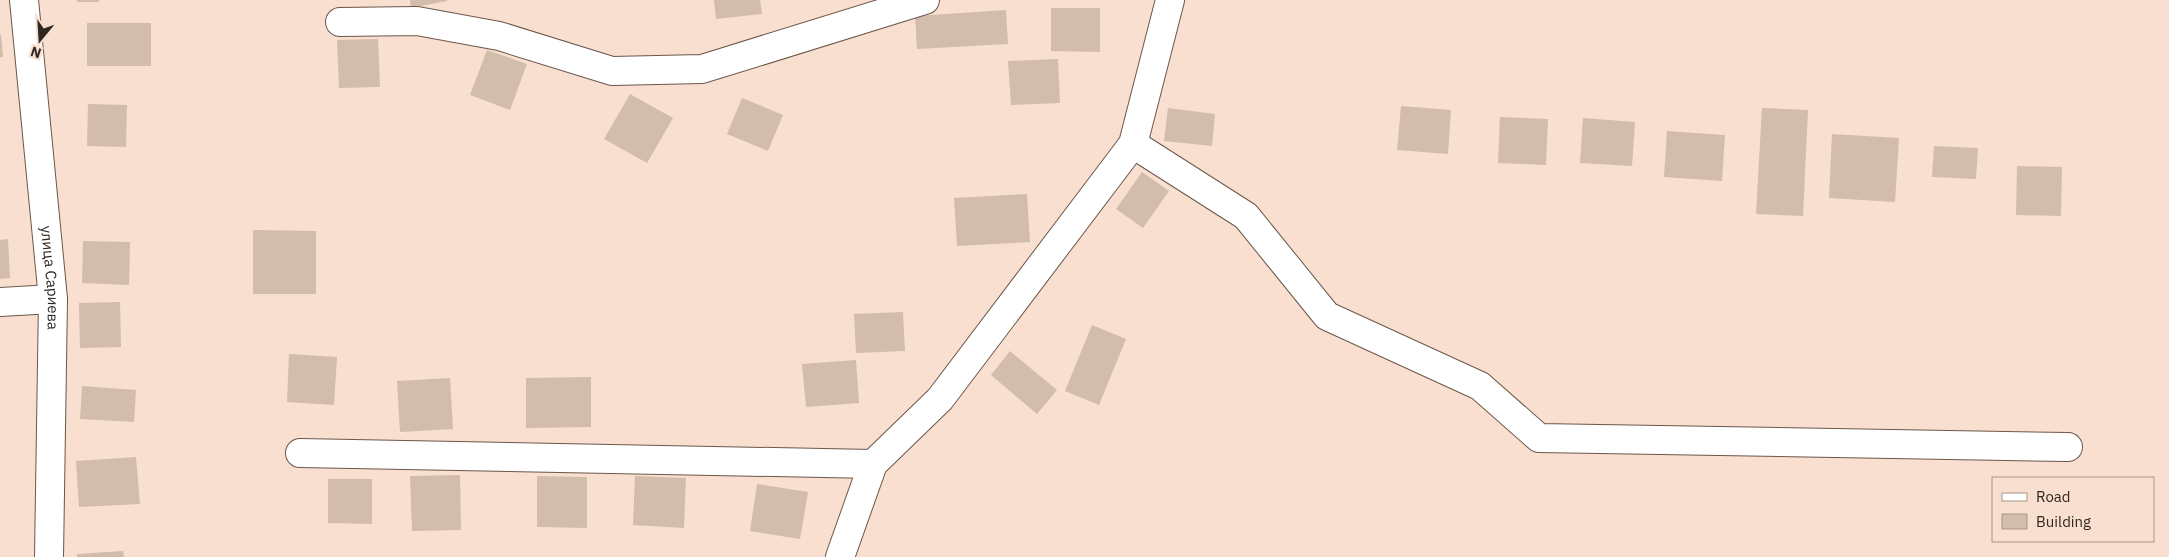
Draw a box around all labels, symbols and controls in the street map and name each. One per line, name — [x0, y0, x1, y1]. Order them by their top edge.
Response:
north arrow — [15, 15, 65, 65]
text: N — [28, 42, 44, 62]
street label: улица Сариева — [37, 225, 63, 330]
legend — [1992, 477, 2154, 542]
text: Road — [2036, 487, 2071, 506]
text: Building — [2036, 512, 2091, 531]

